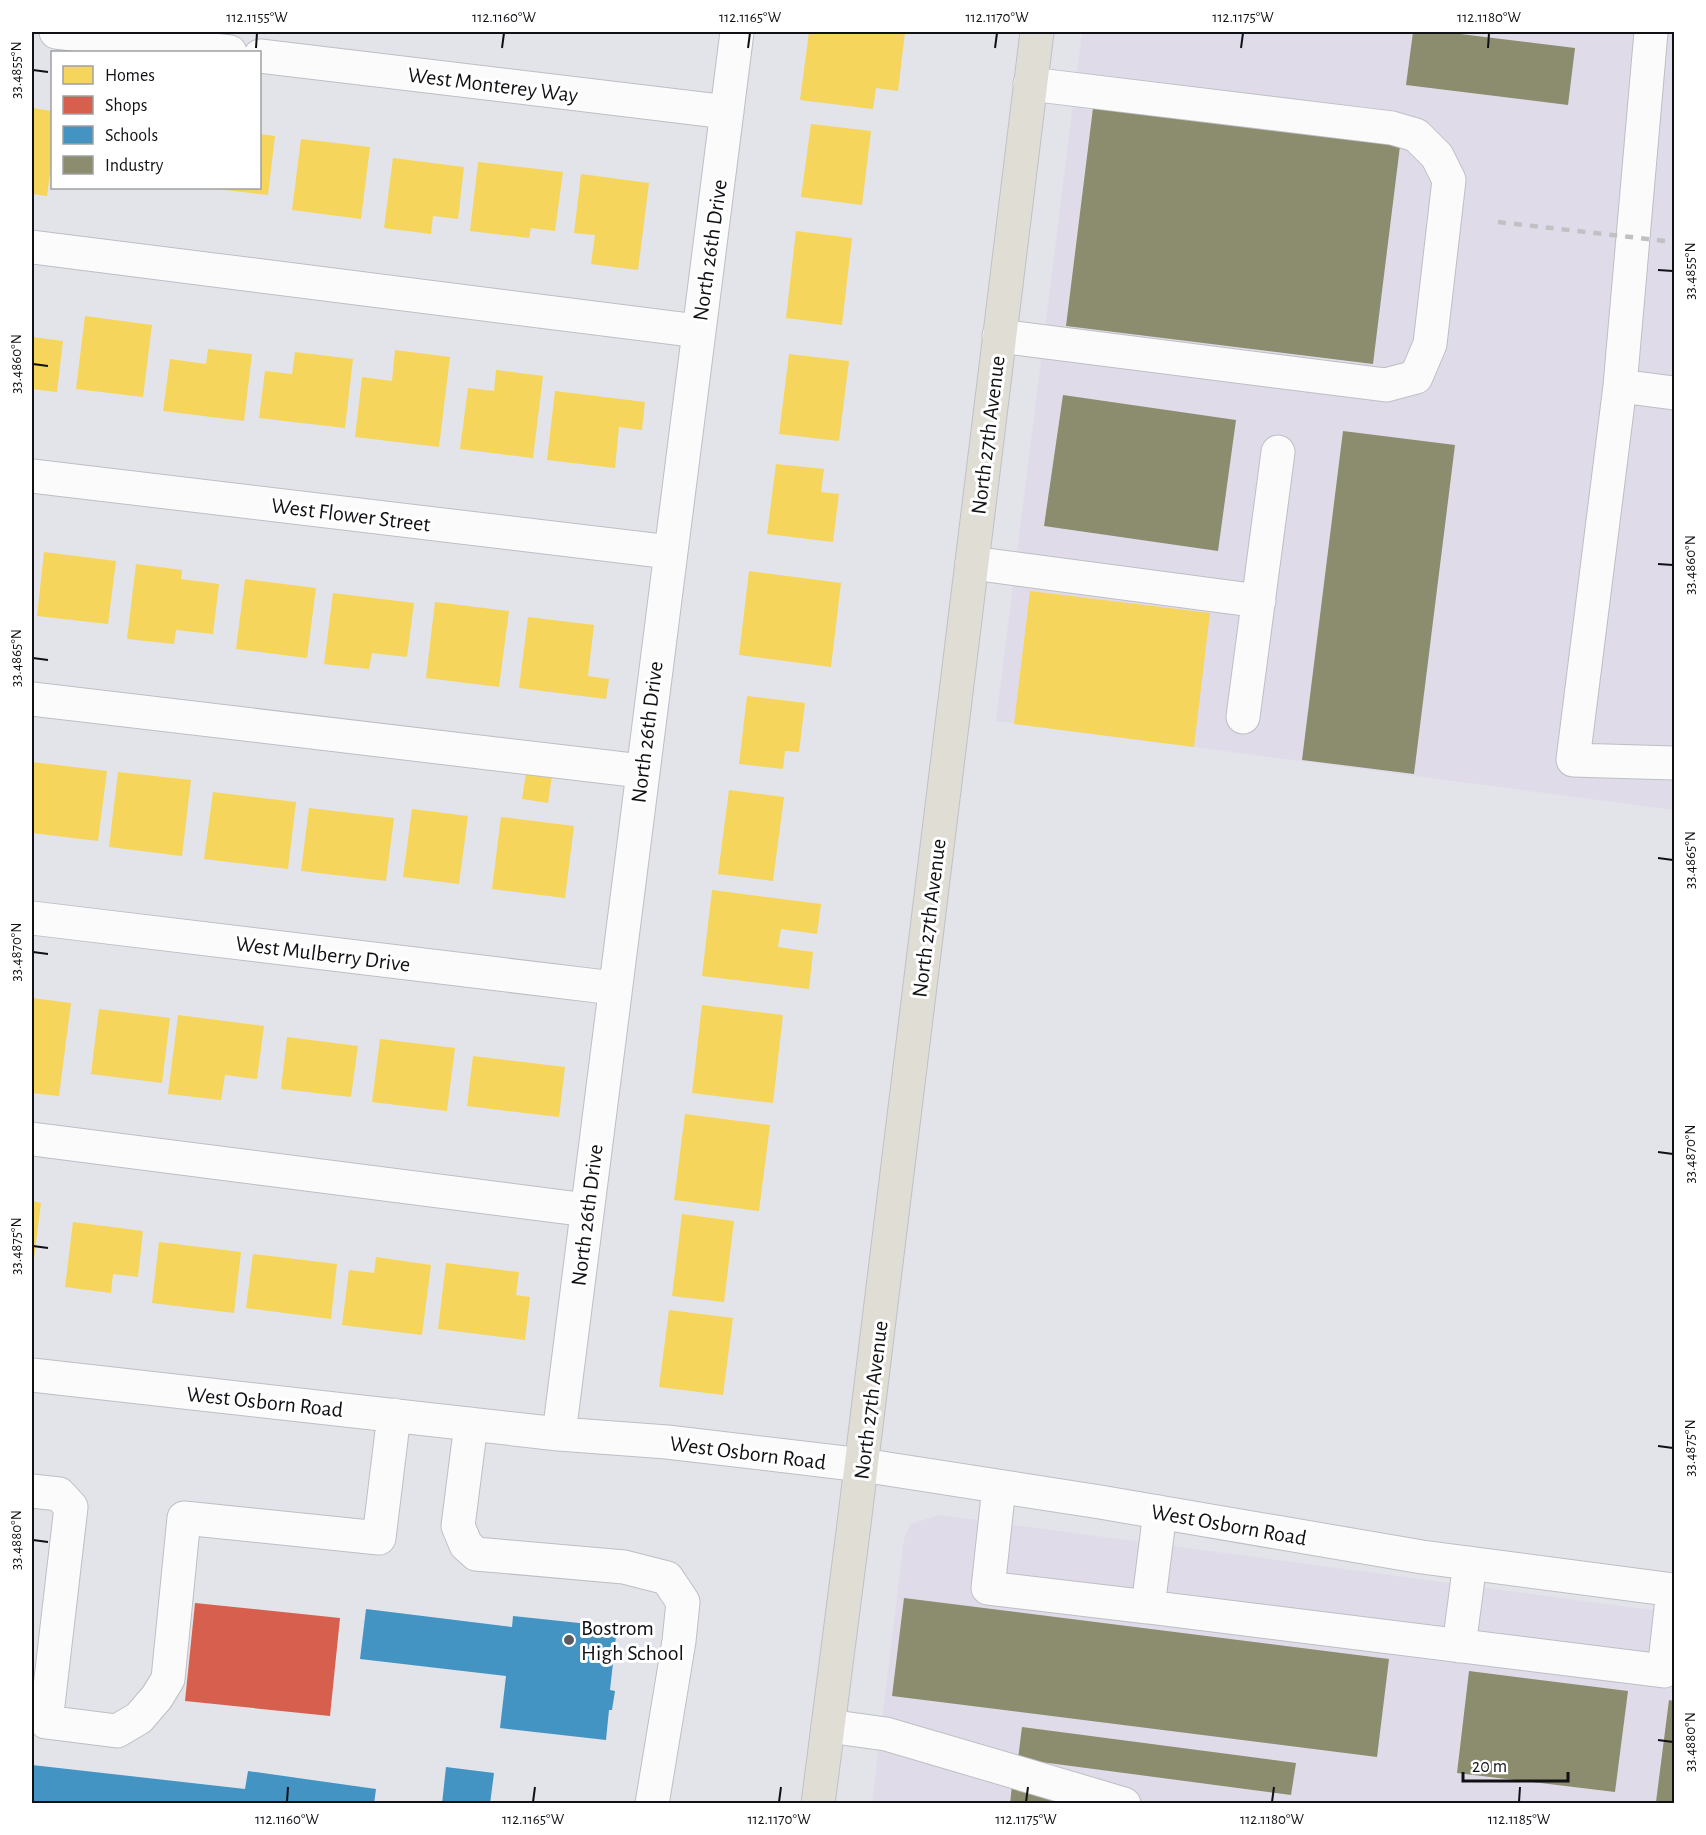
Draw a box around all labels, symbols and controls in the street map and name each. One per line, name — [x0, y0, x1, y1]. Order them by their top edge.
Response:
text: 112.1155°W — [226, 10, 288, 25]
text: 112.1160°W — [472, 10, 537, 25]
text: 112.1165°W — [719, 10, 782, 25]
text: 112.1170°W — [965, 10, 1029, 25]
text: 112.1175°W — [1212, 10, 1274, 25]
text: 112.1180°W — [1457, 10, 1522, 25]
text: 33.4855°N — [9, 41, 24, 99]
legend — [51, 51, 261, 189]
street label: West Monterey Way — [407, 64, 580, 106]
text: Homes — [105, 67, 155, 85]
text: Shops — [105, 97, 147, 115]
text: Schools — [105, 127, 158, 145]
text: Industry — [105, 157, 164, 175]
street label: North 26th Drive — [689, 178, 731, 322]
text: 33.4855°N — [1683, 242, 1698, 300]
text: 33.4860°N — [9, 334, 24, 394]
street label: North 27th Avenue — [967, 354, 1009, 516]
street label: West Flower Street — [270, 494, 432, 536]
text: 33.4860°N — [1683, 535, 1698, 595]
text: 33.4865°N — [9, 629, 24, 687]
street label: North 26th Drive — [627, 660, 667, 804]
text: 33.4865°N — [1683, 831, 1698, 889]
street label: North 27th Avenue — [908, 837, 950, 999]
text: 33.4870°N — [9, 923, 24, 981]
street label: West Mulberry Drive — [234, 932, 412, 976]
text: 33.4870°N — [1683, 1125, 1698, 1183]
street label: North 26th Drive — [567, 1143, 607, 1287]
text: 33.4875°N — [9, 1217, 24, 1275]
street label: North 27th Avenue — [850, 1319, 892, 1481]
street label: West Osborn Road — [185, 1383, 344, 1421]
text: 33.4875°N — [1683, 1419, 1698, 1477]
street label: West Osborn Road — [668, 1432, 827, 1474]
street label: West Osborn Road — [1149, 1500, 1308, 1549]
text: 33.4880°N — [9, 1510, 24, 1570]
place label: Bostrom High School — [581, 1617, 684, 1664]
marker: Bostrom High School — [562, 1633, 576, 1647]
text: 33.4880°N — [1683, 1712, 1698, 1772]
scale bar — [1463, 1745, 1568, 1783]
text: 20 m — [1472, 1758, 1507, 1776]
text: 112.1160°W — [255, 1812, 320, 1827]
text: 112.1165°W — [502, 1812, 565, 1827]
text: 112.1170°W — [747, 1812, 811, 1827]
text: 112.1175°W — [995, 1812, 1057, 1827]
text: 112.1180°W — [1240, 1812, 1305, 1827]
text: 112.1185°W — [1488, 1812, 1551, 1827]

